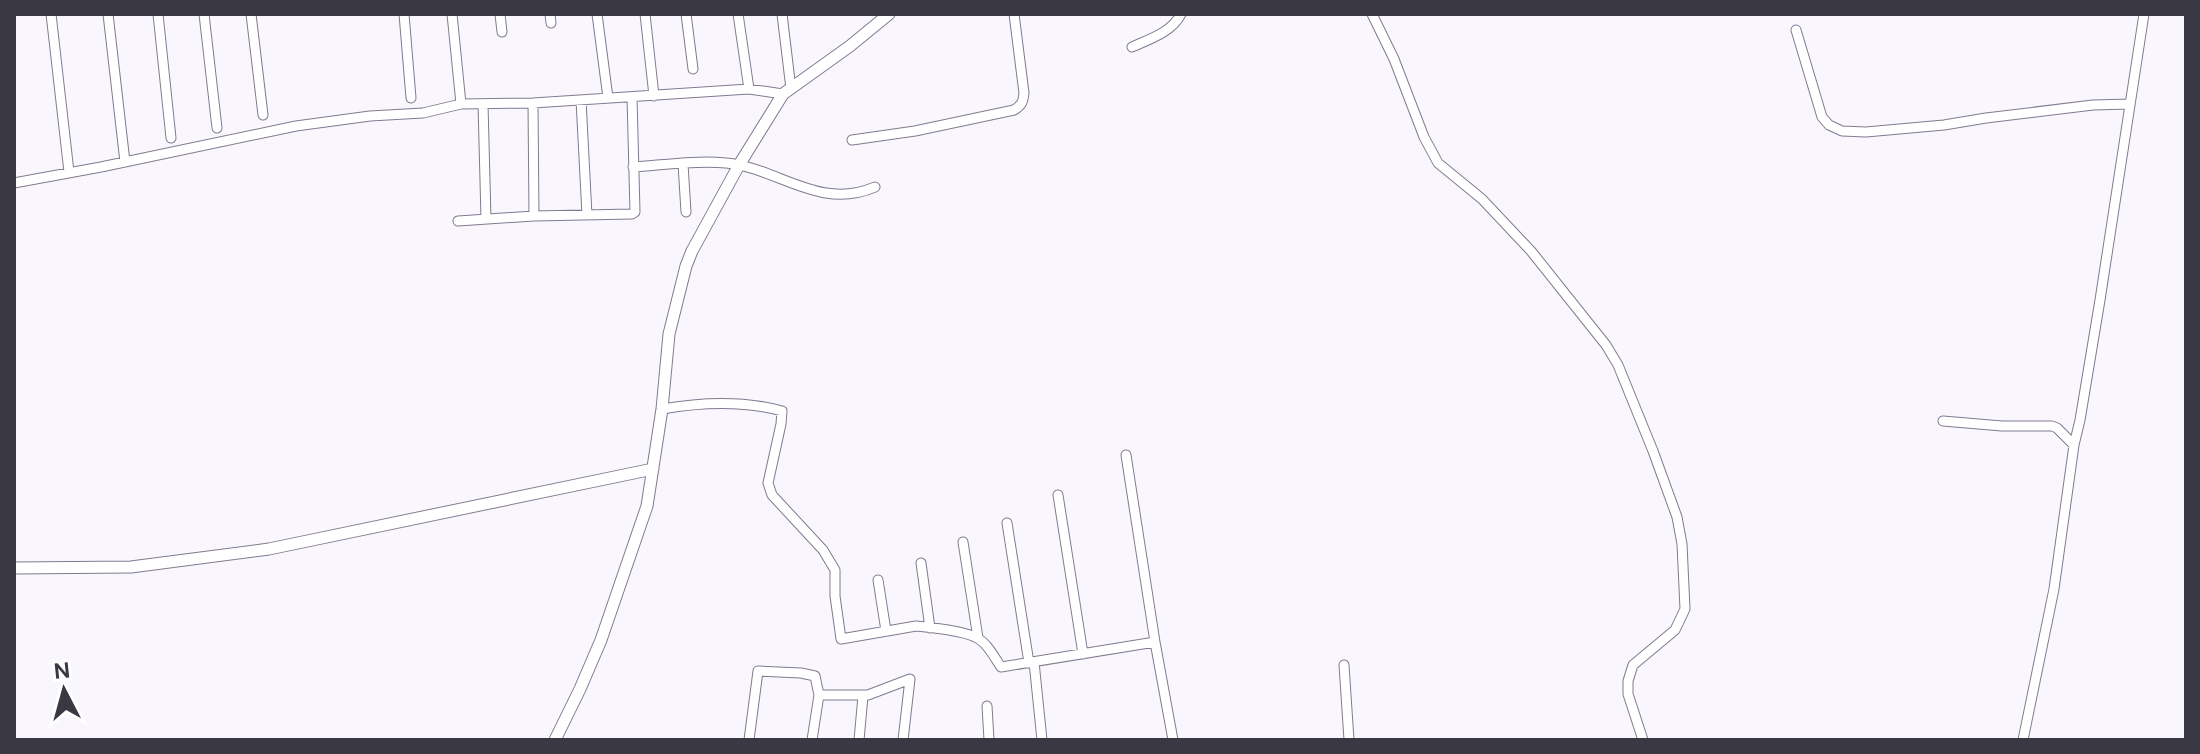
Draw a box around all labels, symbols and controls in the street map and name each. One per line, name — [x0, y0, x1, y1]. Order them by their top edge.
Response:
north arrow — [24, 650, 104, 730]
text: N — [52, 655, 71, 686]

